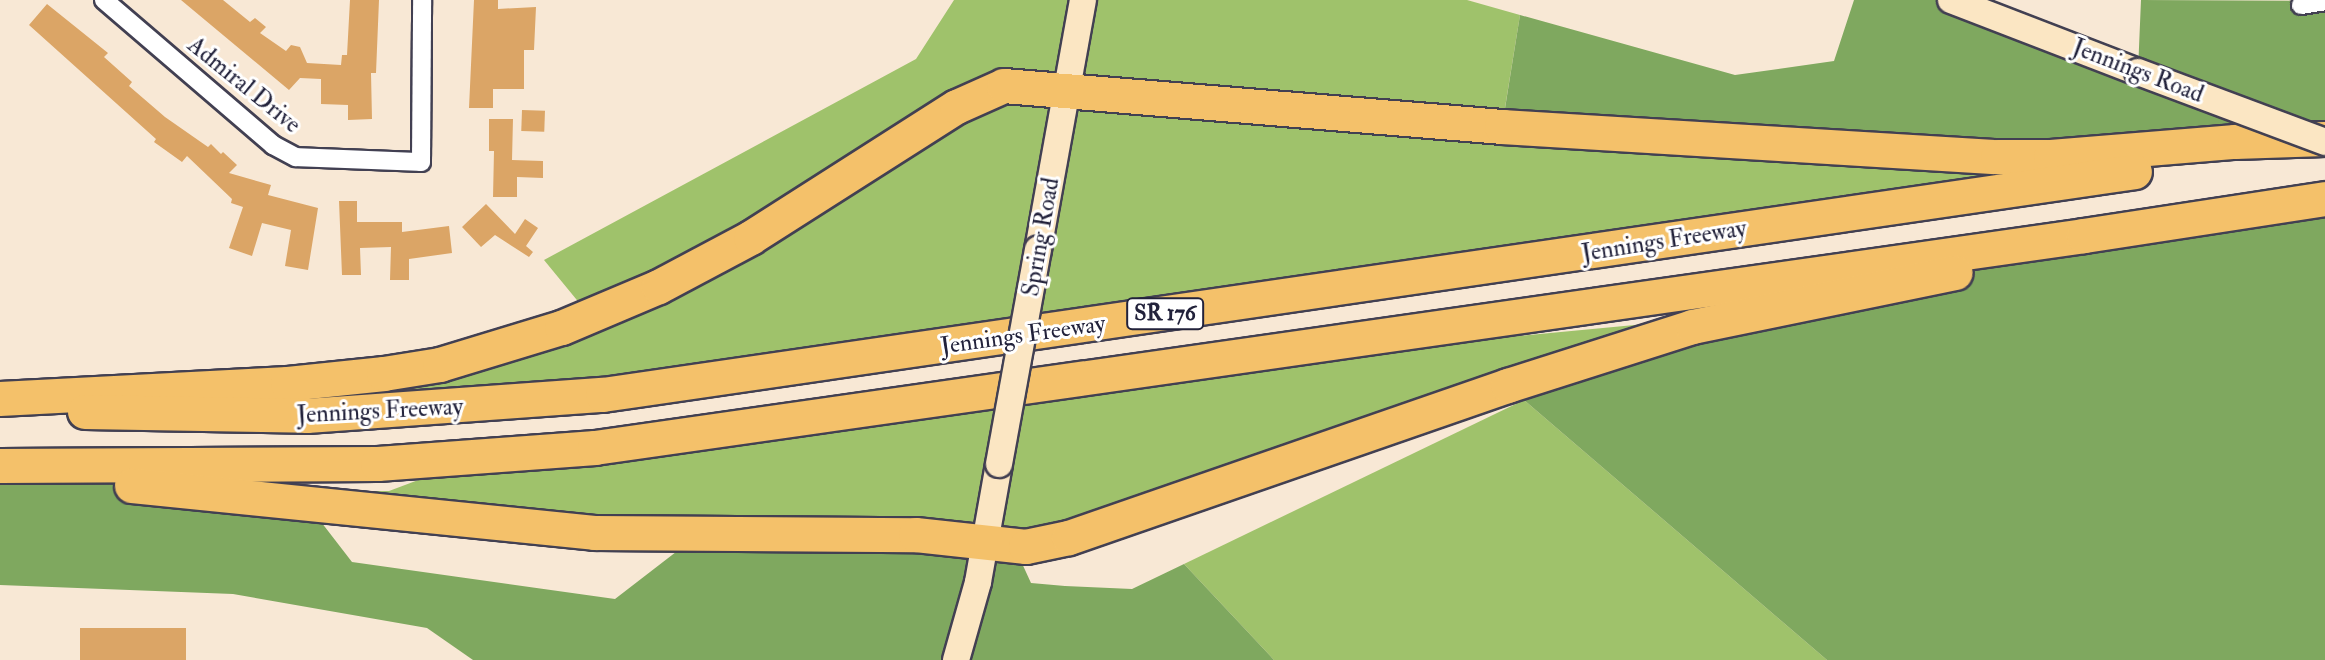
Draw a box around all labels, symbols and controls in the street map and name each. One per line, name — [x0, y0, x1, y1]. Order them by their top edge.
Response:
street label: Admiral Drive — [182, 31, 306, 139]
street label: Jennings Road — [2068, 33, 2208, 109]
street label: Spring Road — [1016, 175, 1066, 299]
street label: Jennings Freeway — [1580, 214, 1748, 268]
road number: SR 176 — [1125, 296, 1205, 332]
street label: Jennings Freeway — [939, 309, 1107, 361]
street label: Jennings Freeway — [296, 392, 464, 430]

